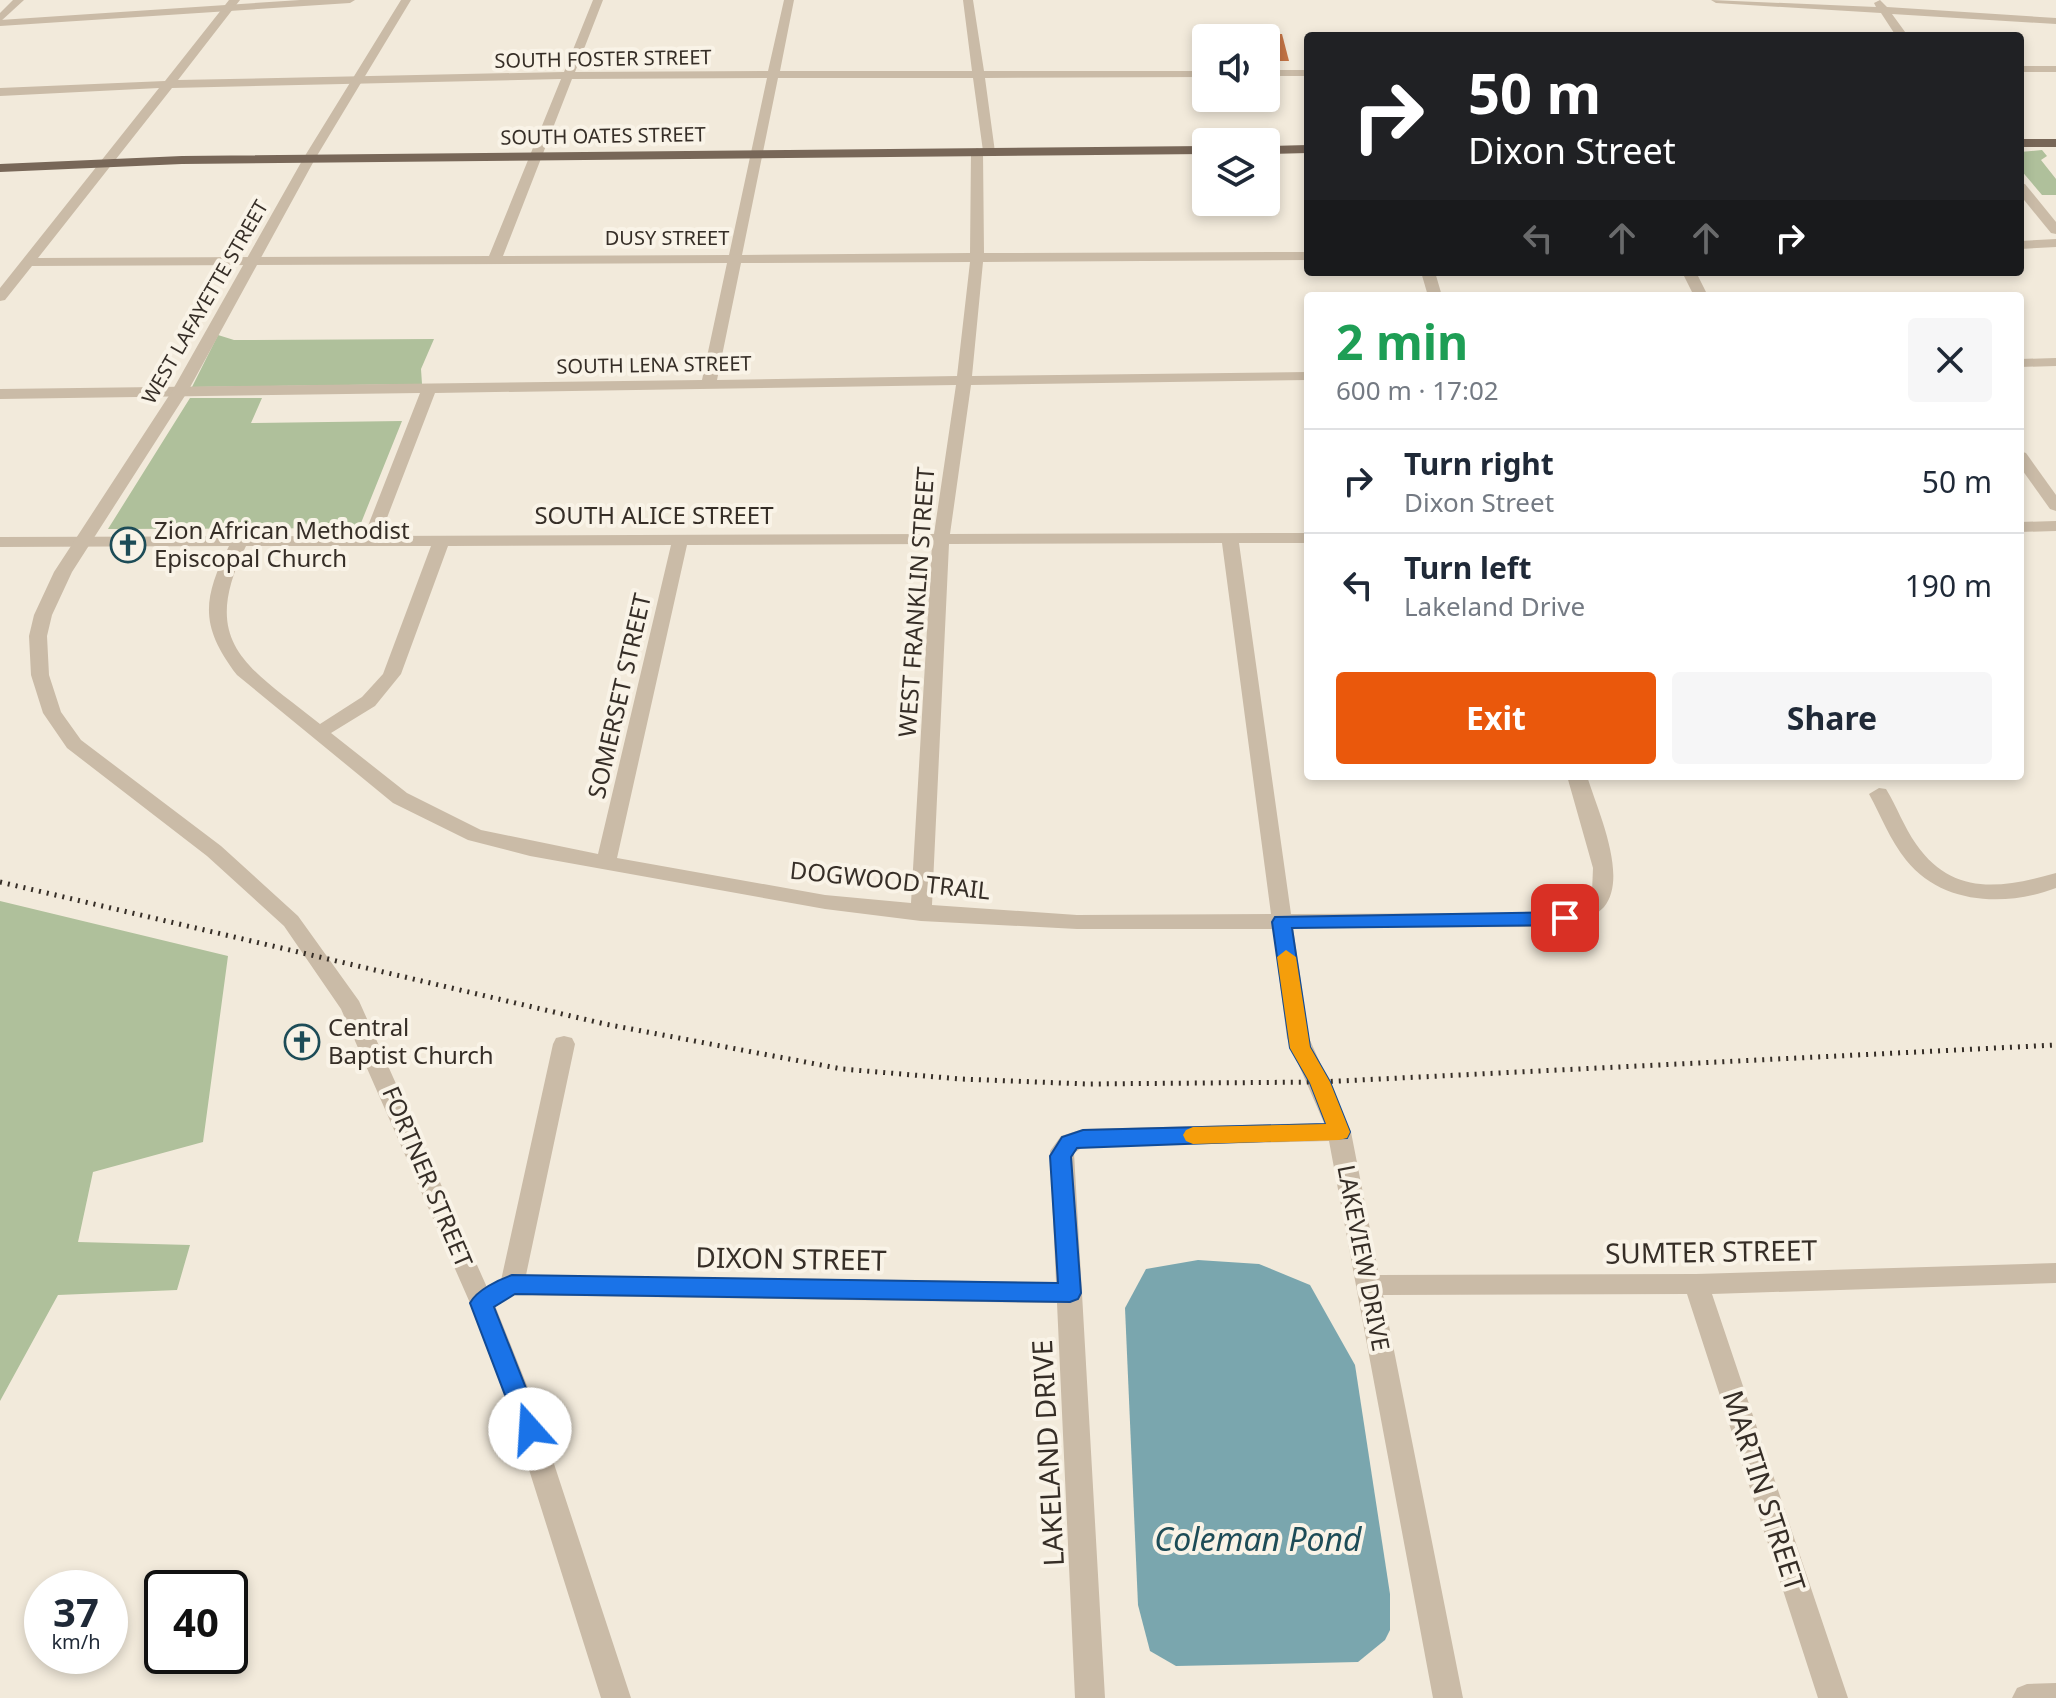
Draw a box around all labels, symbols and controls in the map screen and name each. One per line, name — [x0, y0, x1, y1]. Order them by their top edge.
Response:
map controls — [1192, 24, 1280, 216]
button: sound — [1192, 24, 1280, 112]
street label: SOUTH FOSTER STREET — [494, 43, 712, 74]
text: 50 m — [1468, 54, 1601, 130]
icon: right — [1336, 64, 1440, 168]
street label: SOUTH OATES STREET — [500, 120, 706, 151]
text: Dixon Street — [1468, 126, 1676, 175]
button: layers — [1192, 128, 1280, 216]
street label: WEST LAFAYETTE STREET — [135, 195, 274, 409]
icon: left — [1516, 216, 1560, 260]
icon: ahead — [1600, 216, 1644, 260]
icon: ahead — [1684, 216, 1728, 260]
icon: right — [1768, 216, 1812, 260]
street label: DUSY STREET — [605, 224, 729, 251]
text: 2 min — [1336, 309, 1468, 374]
button: close — [1908, 318, 1992, 402]
street label: SOUTH LENA STREET — [556, 349, 752, 380]
text: 600 m · 17:02 — [1336, 372, 1499, 408]
text: Turn right — [1404, 443, 1554, 484]
icon: right — [1336, 459, 1380, 503]
text: 50 m — [1922, 461, 1992, 502]
street label: WEST FRANKLIN STREET — [890, 465, 941, 738]
text: Dixon Street — [1404, 484, 1554, 520]
street label: SOUTH ALICE STREET — [534, 498, 774, 531]
place label: Zion African Methodist Episcopal Church — [154, 513, 410, 574]
church icon: Zion African Methodist Episcopal Church — [109, 526, 147, 564]
text: Turn left — [1404, 547, 1532, 588]
icon: left — [1336, 563, 1380, 607]
text: 190 m — [1905, 565, 1992, 606]
text: Lakeland Drive — [1404, 588, 1585, 624]
street label: SOMERSET STREET — [579, 589, 658, 801]
button: Exit — [1336, 672, 1656, 764]
button: Share — [1672, 672, 1992, 764]
street label: DOGWOOD TRAIL — [788, 853, 992, 906]
pin — [1531, 884, 1599, 952]
icon: arrive — [1543, 896, 1587, 940]
place label: Central Baptist Church — [328, 1010, 494, 1071]
church icon: Central Baptist Church — [283, 1023, 321, 1061]
street label: FORTNER STREET — [375, 1081, 482, 1273]
street label: LAKEVIEW DRIVE — [1330, 1162, 1399, 1354]
street label: SUMTER STREET — [1605, 1230, 1818, 1272]
street label: DIXON STREET — [695, 1237, 887, 1279]
street label: LAKELAND DRIVE — [1022, 1339, 1072, 1567]
street label: MARTIN STREET — [1715, 1385, 1816, 1597]
position arrow — [488, 1387, 572, 1471]
water label: Coleman Pond — [1154, 1517, 1363, 1560]
speed limit sign: 40 — [144, 1570, 248, 1674]
text: 37 — [53, 1584, 99, 1639]
text: km/h — [51, 1628, 101, 1655]

